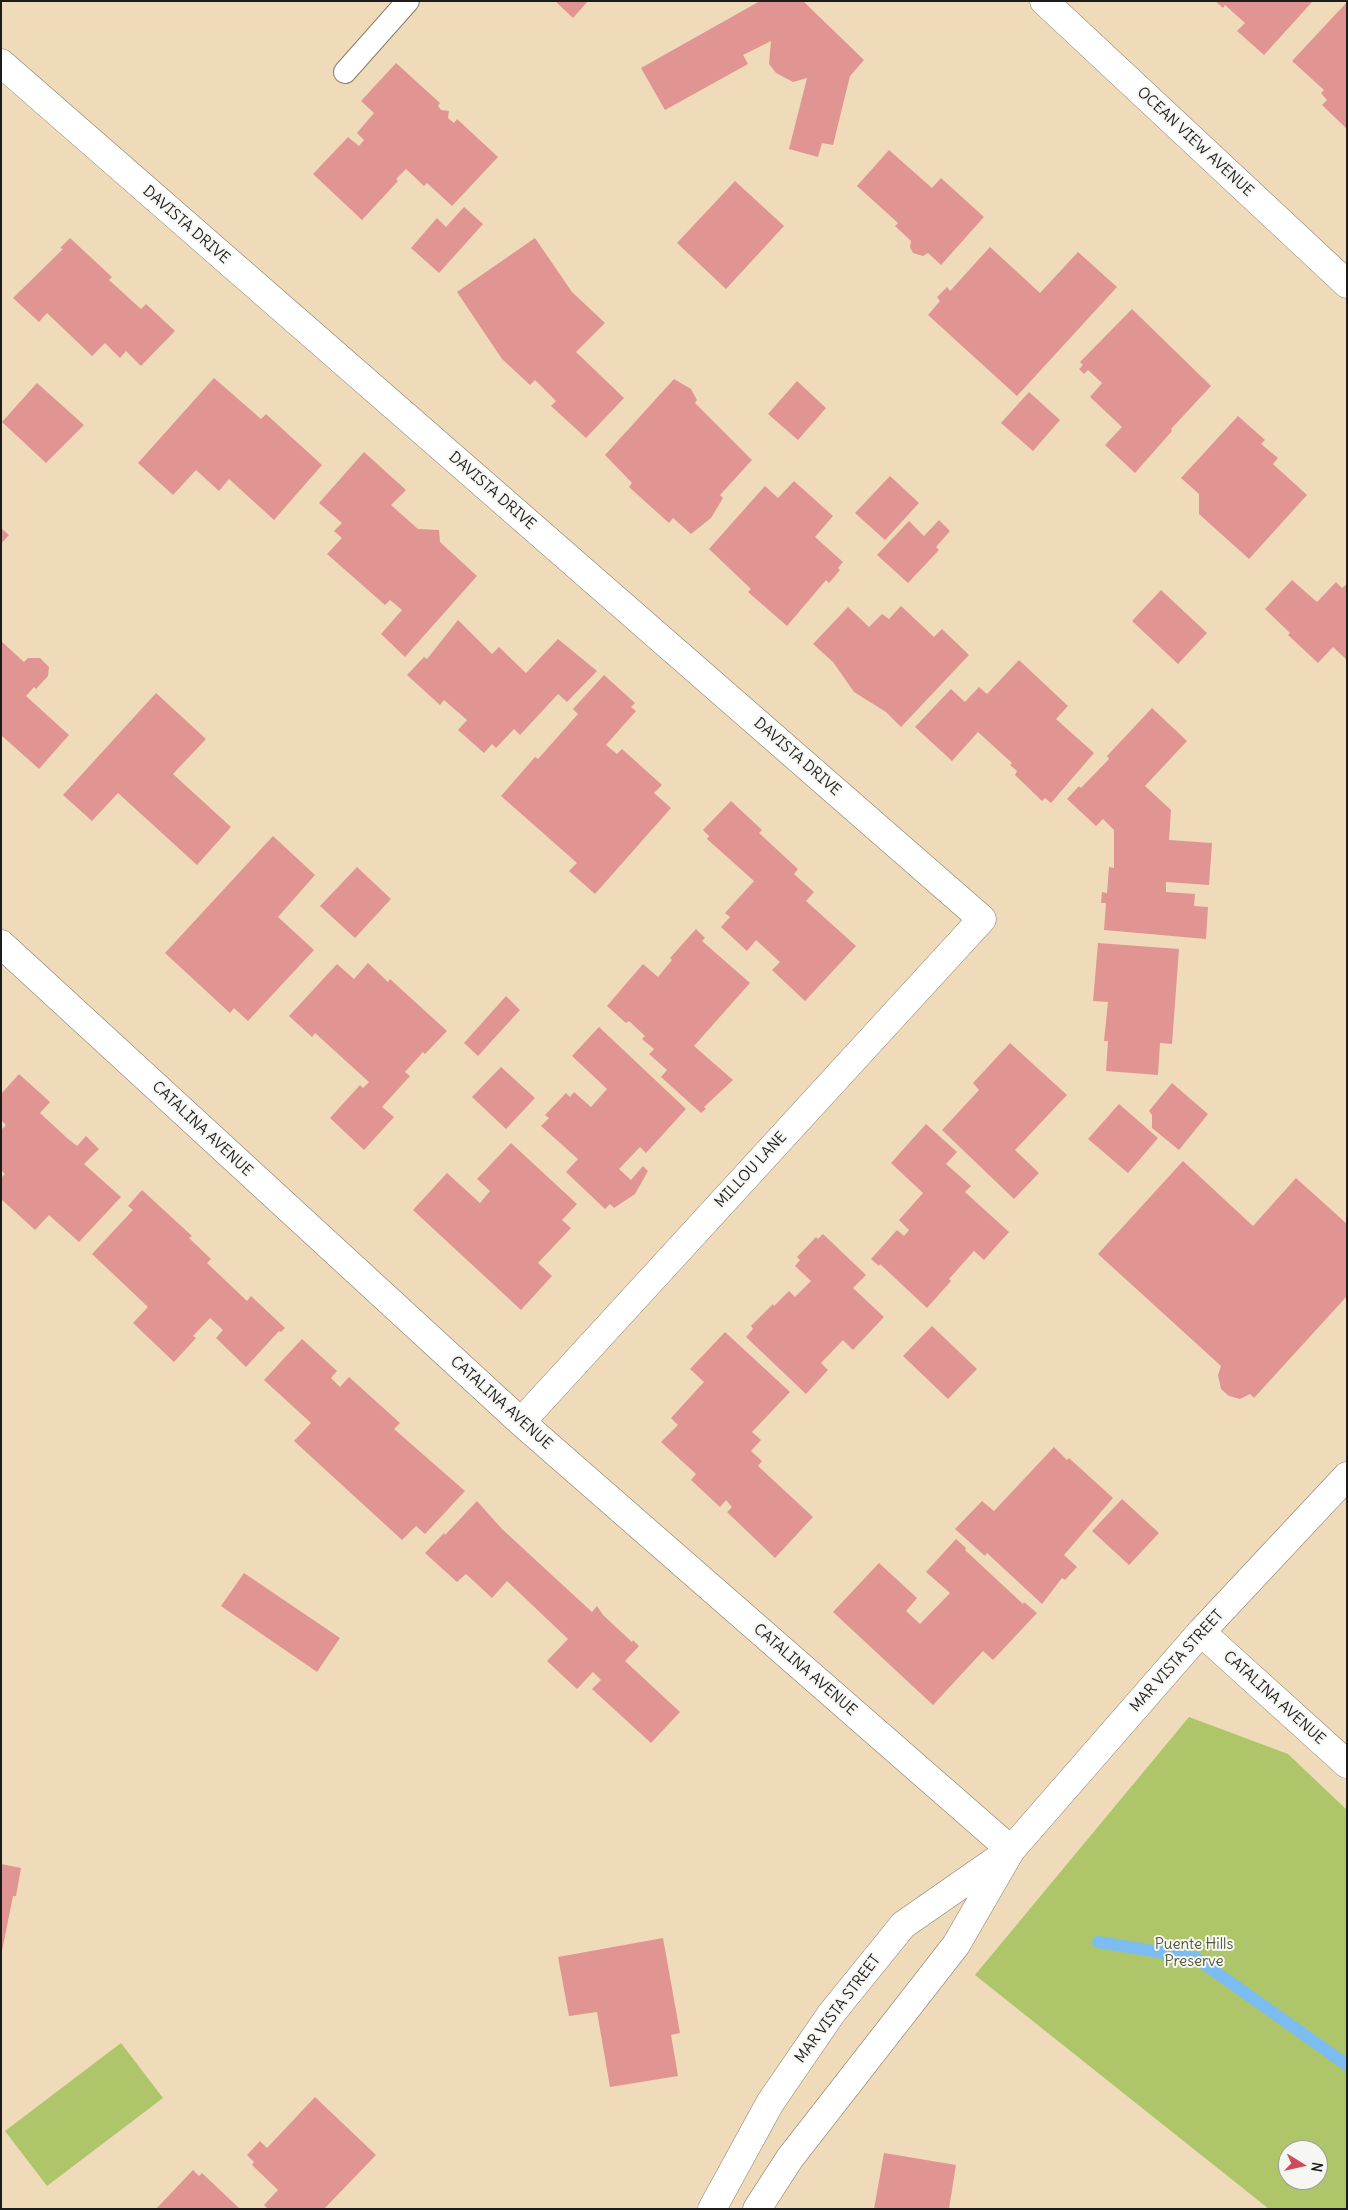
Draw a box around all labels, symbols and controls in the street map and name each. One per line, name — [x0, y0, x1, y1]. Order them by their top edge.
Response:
street label: OCEAN VIEW AVENUE — [1133, 83, 1257, 201]
street label: DAVISTA DRIVE — [139, 182, 233, 268]
street label: DAVISTA DRIVE — [445, 448, 539, 534]
street label: DAVISTA DRIVE — [750, 714, 844, 800]
street label: CATALINA AVENUE — [148, 1078, 256, 1180]
street label: MILLOU LANE — [711, 1128, 791, 1212]
street label: CATALINA AVENUE — [446, 1353, 556, 1453]
street label: MAR VISTA STREET — [1127, 1606, 1227, 1716]
street label: CATALINA AVENUE — [750, 1620, 860, 1720]
street label: CATALINA AVENUE — [1219, 1648, 1329, 1748]
park label: Puente Hills Preserve — [1155, 1936, 1233, 1971]
street label: MAR VISTA STREET — [791, 1951, 885, 2067]
north arrow — [1278, 2140, 1328, 2190]
text: N — [1307, 2161, 1326, 2173]

